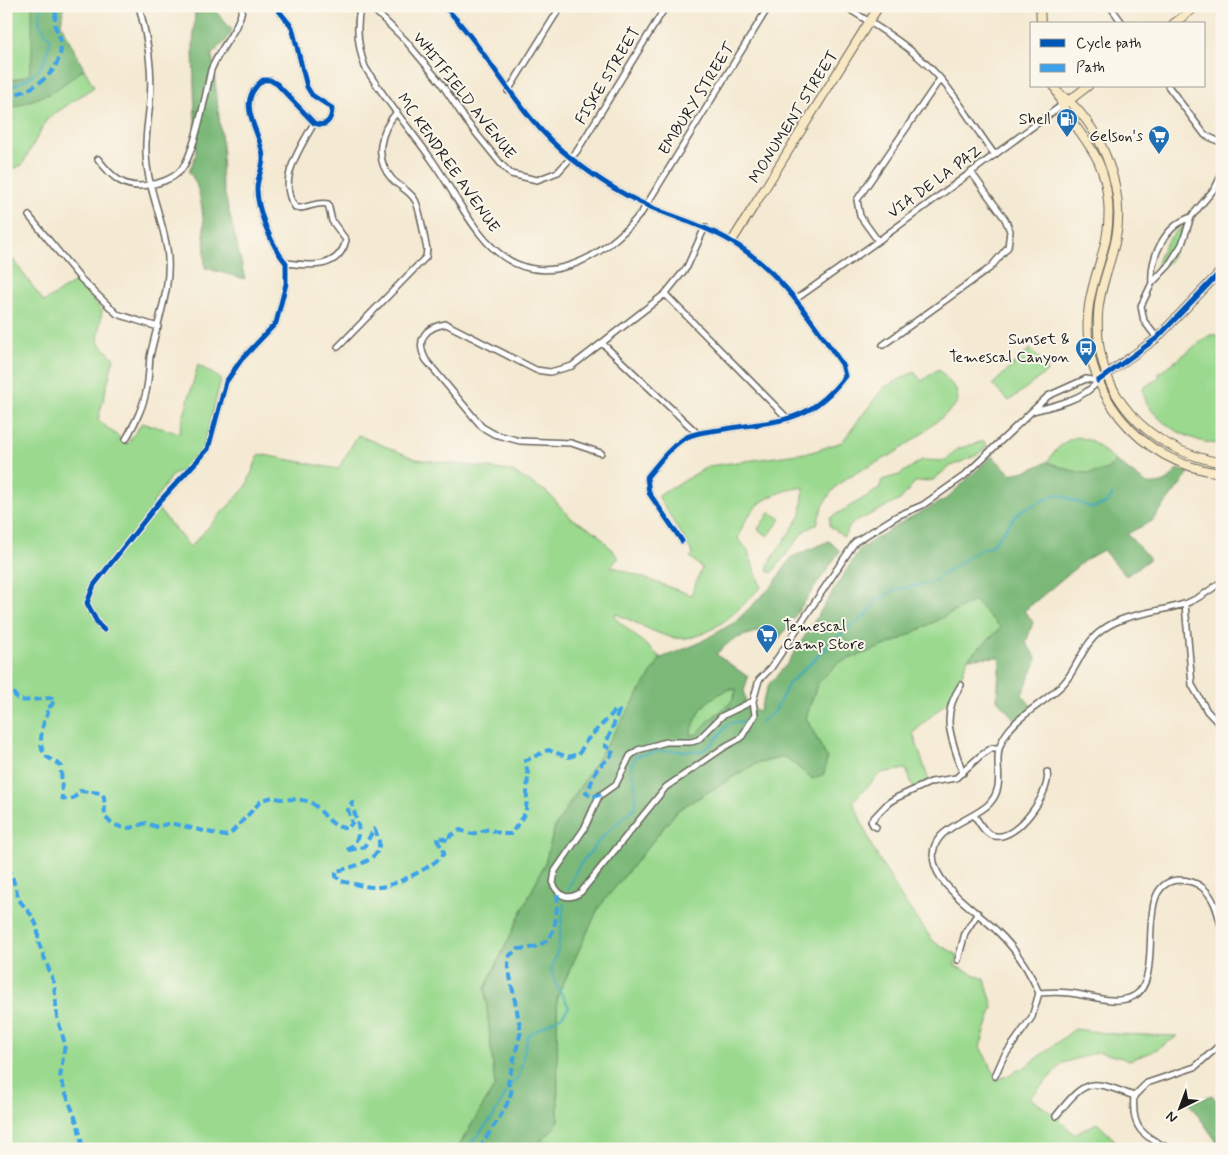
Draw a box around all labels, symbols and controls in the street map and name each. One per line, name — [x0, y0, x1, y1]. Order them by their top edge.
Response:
legend — [1030, 22, 1206, 88]
street label: FISKE STREET — [571, 23, 645, 129]
street label: WHITFIELD AVENUE — [408, 28, 520, 164]
text: Cycle path — [1076, 34, 1141, 54]
street label: EMBURY STREET — [654, 38, 741, 159]
street label: MONUMENT STREET — [745, 47, 843, 187]
text: Path — [1076, 58, 1105, 78]
street label: MC KENDREE AVENUE — [392, 89, 504, 237]
fuel station icon: Shell — [1055, 107, 1079, 138]
place label: Shell — [1019, 109, 1051, 130]
supermarket icon: Gelson's — [1147, 124, 1171, 155]
place label: Gelson's — [1089, 126, 1143, 147]
street label: VIA DE LA PAZ — [884, 141, 986, 223]
place label: Sunset & Temescal Canyon — [949, 329, 1070, 368]
bus stop icon: Sunset & Temescal Canyon — [1074, 336, 1098, 367]
place label: Temescal Camp Store — [783, 616, 864, 655]
supermarket icon: Temescal Camp Store — [755, 623, 779, 654]
north arrow — [1156, 1082, 1206, 1132]
text: N — [1162, 1107, 1181, 1127]

